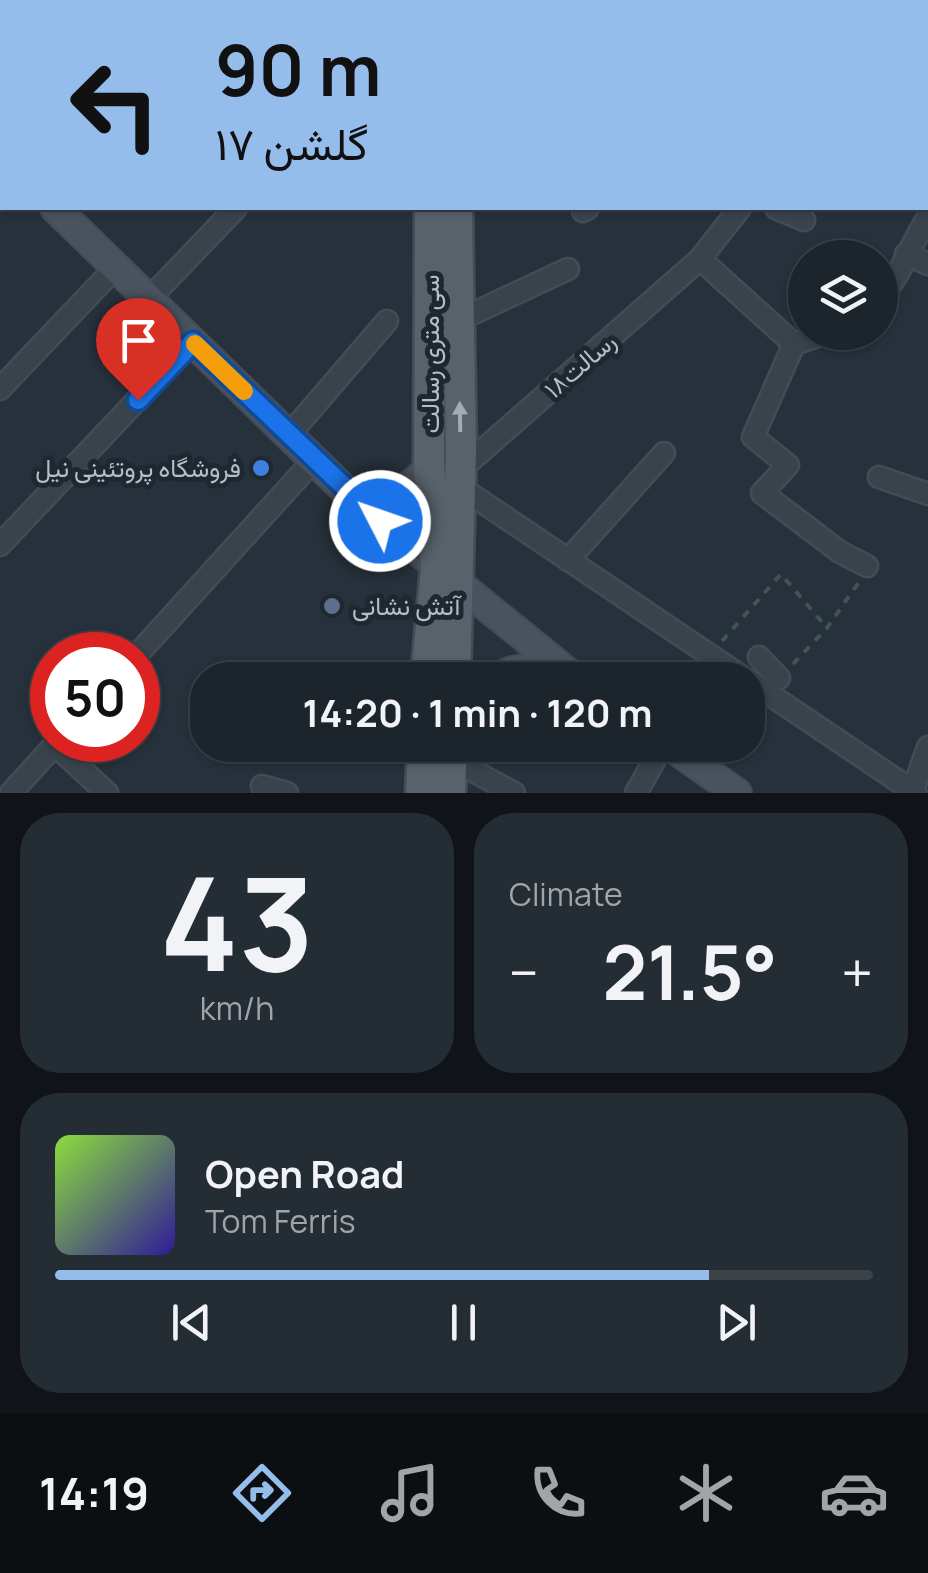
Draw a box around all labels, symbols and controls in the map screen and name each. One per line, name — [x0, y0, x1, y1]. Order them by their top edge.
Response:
text: 90 m — [215, 21, 382, 117]
icon: left — [50, 40, 180, 170]
text: گلشن ۱۷ — [215, 112, 368, 174]
map controls — [788, 240, 898, 350]
button: layers — [788, 240, 898, 350]
street label: سی متری رسالت — [412, 275, 447, 433]
pin — [96, 298, 181, 401]
icon: arrive — [111, 313, 166, 368]
street label: رسالت۱۸ — [536, 323, 623, 406]
one-way arrow — [452, 400, 468, 432]
place label: فروشگاه پروتئینی نیل — [35, 450, 241, 485]
marker: فروشگاه پروتئینی نیل — [250, 457, 272, 479]
position arrow — [328, 469, 432, 573]
place label: آتش نشانی — [352, 588, 462, 623]
marker: آتش نشانی — [321, 595, 343, 617]
speed limit sign: 50 — [30, 632, 160, 762]
text: 14:20 · 1 min · 120 m — [303, 686, 652, 738]
text: 43 — [160, 832, 314, 1010]
text: Climate — [509, 872, 623, 916]
text: 21.5° — [603, 920, 777, 1023]
text: − — [509, 934, 539, 1010]
text: + — [841, 934, 873, 1010]
text: km/h — [200, 986, 274, 1030]
text: Open Road — [205, 1147, 404, 1199]
text: Tom Ferris — [205, 1199, 356, 1243]
icon: previous — [164, 1295, 219, 1350]
icon: pause — [436, 1295, 491, 1350]
icon: next — [709, 1295, 764, 1350]
icon: directions — [227, 1458, 297, 1528]
icon: music — [375, 1458, 445, 1528]
icon: phone — [523, 1458, 593, 1528]
icon: climate — [671, 1458, 741, 1528]
icon: car — [819, 1458, 889, 1528]
text: 14:19 — [39, 1462, 149, 1524]

